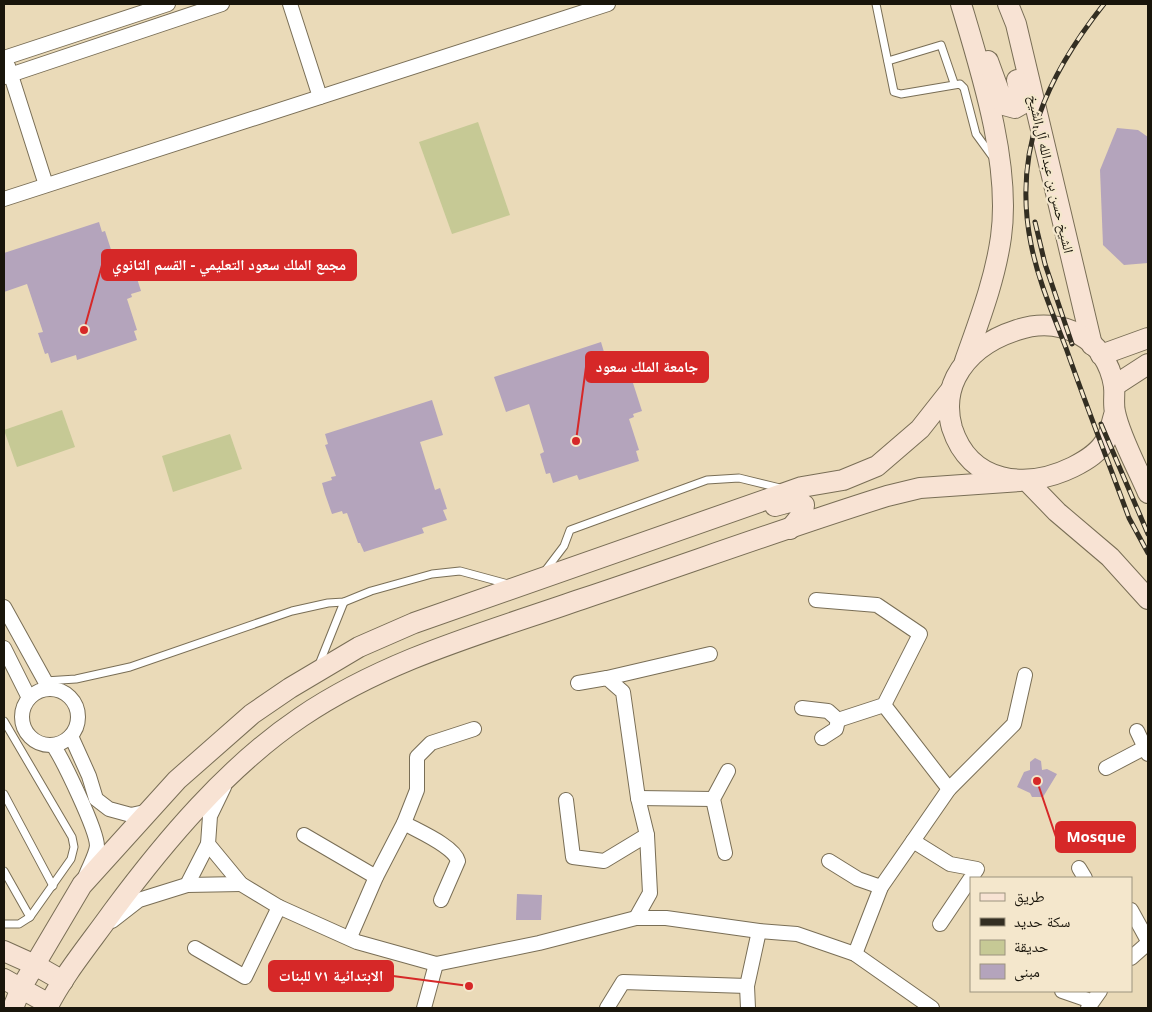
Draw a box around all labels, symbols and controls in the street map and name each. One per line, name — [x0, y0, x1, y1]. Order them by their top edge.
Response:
street label: الشيخ حسن بن عبدالله آل الشيخ — [1023, 93, 1079, 255]
callout: مجمع الملك سعود التعليمي - القسم الثانوي — [102, 250, 356, 280]
text: مجمع الملك سعود التعليمي - القسم الثانوي — [112, 254, 346, 277]
callout: جامعة الملك سعود — [586, 352, 708, 382]
text: جامعة الملك سعود — [596, 356, 698, 376]
callout: Mosque — [1056, 822, 1135, 852]
text: Mosque — [1066, 826, 1126, 846]
legend — [970, 877, 1132, 992]
text: طريق — [1014, 886, 1045, 907]
text: سكة حديد — [1014, 911, 1070, 931]
text: حديقة — [1014, 936, 1049, 956]
callout: الابتدائية ٧١ للبنات — [269, 961, 393, 991]
text: مبنى — [1014, 961, 1040, 982]
text: الابتدائية ٧١ للبنات — [279, 965, 383, 985]

